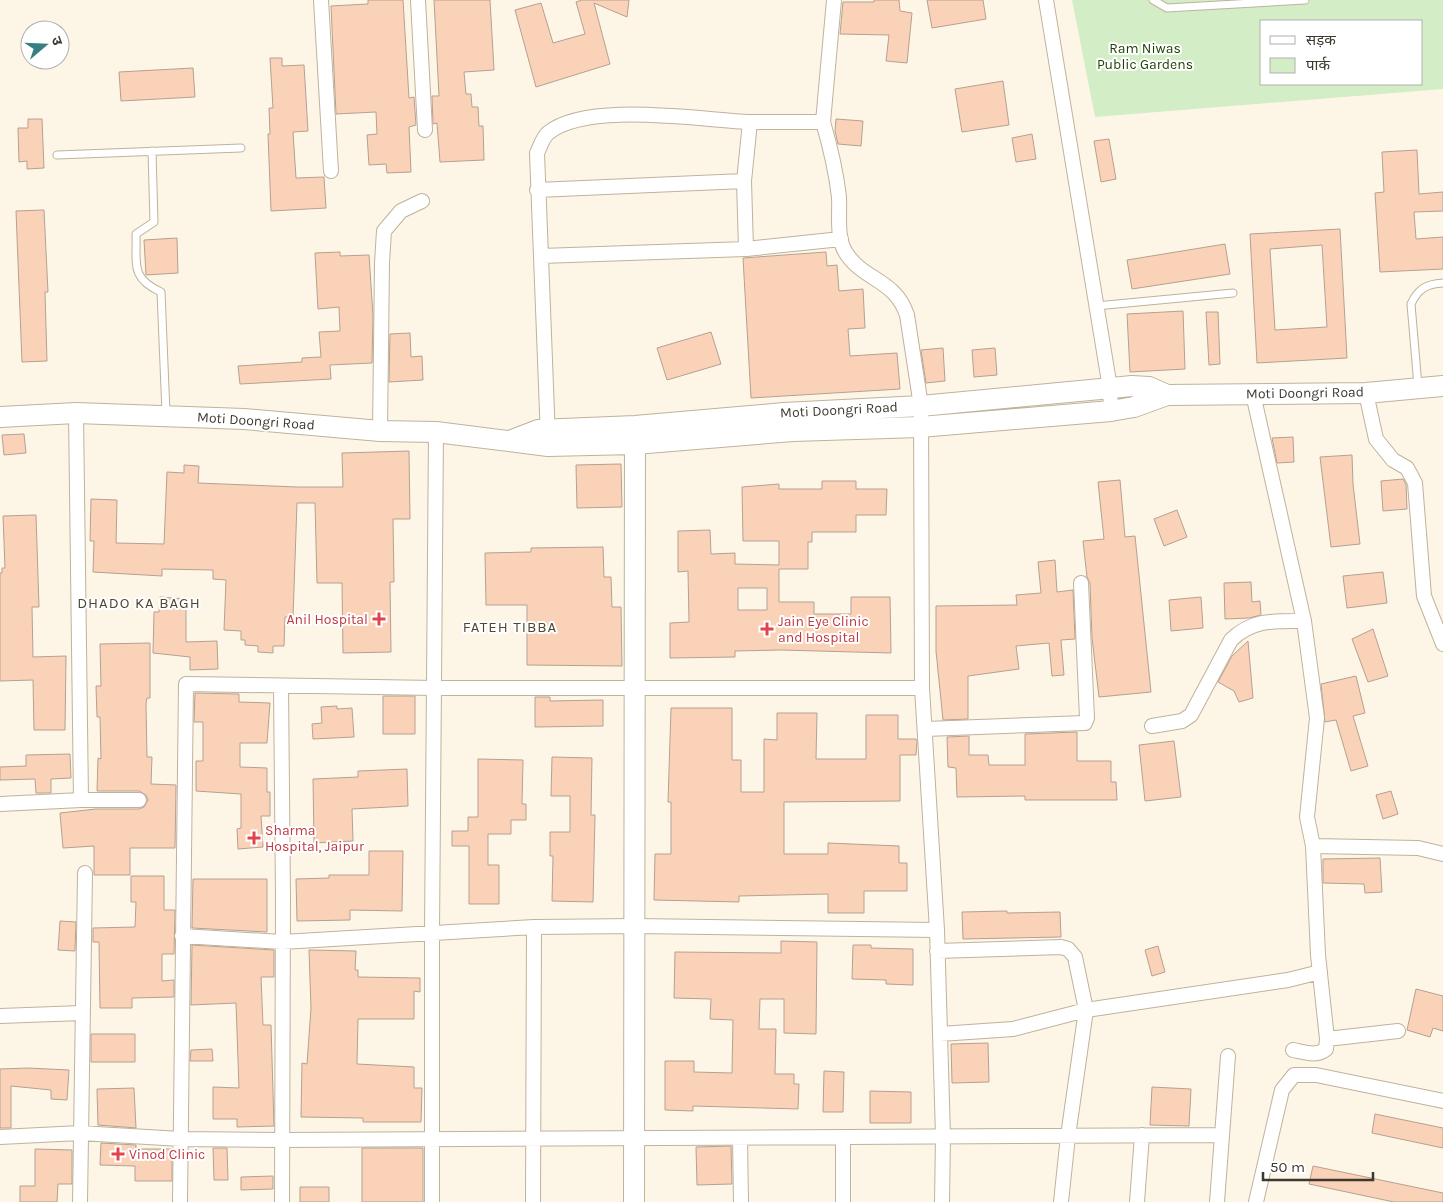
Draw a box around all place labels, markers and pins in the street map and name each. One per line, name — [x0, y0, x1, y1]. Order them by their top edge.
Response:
place label: Anil Hospital — [286, 611, 368, 628]
marker: Anil Hospital — [372, 612, 386, 626]
place label: Jain Eye Clinic and Hospital — [778, 613, 869, 646]
marker: Jain Eye Clinic and Hospital — [760, 622, 774, 636]
place label: Sharma Hospital, Jaipur — [265, 822, 365, 855]
marker: Sharma Hospital, Jaipur — [247, 831, 261, 845]
place label: Vinod Clinic — [129, 1146, 205, 1163]
marker: Vinod Clinic — [111, 1147, 125, 1161]

